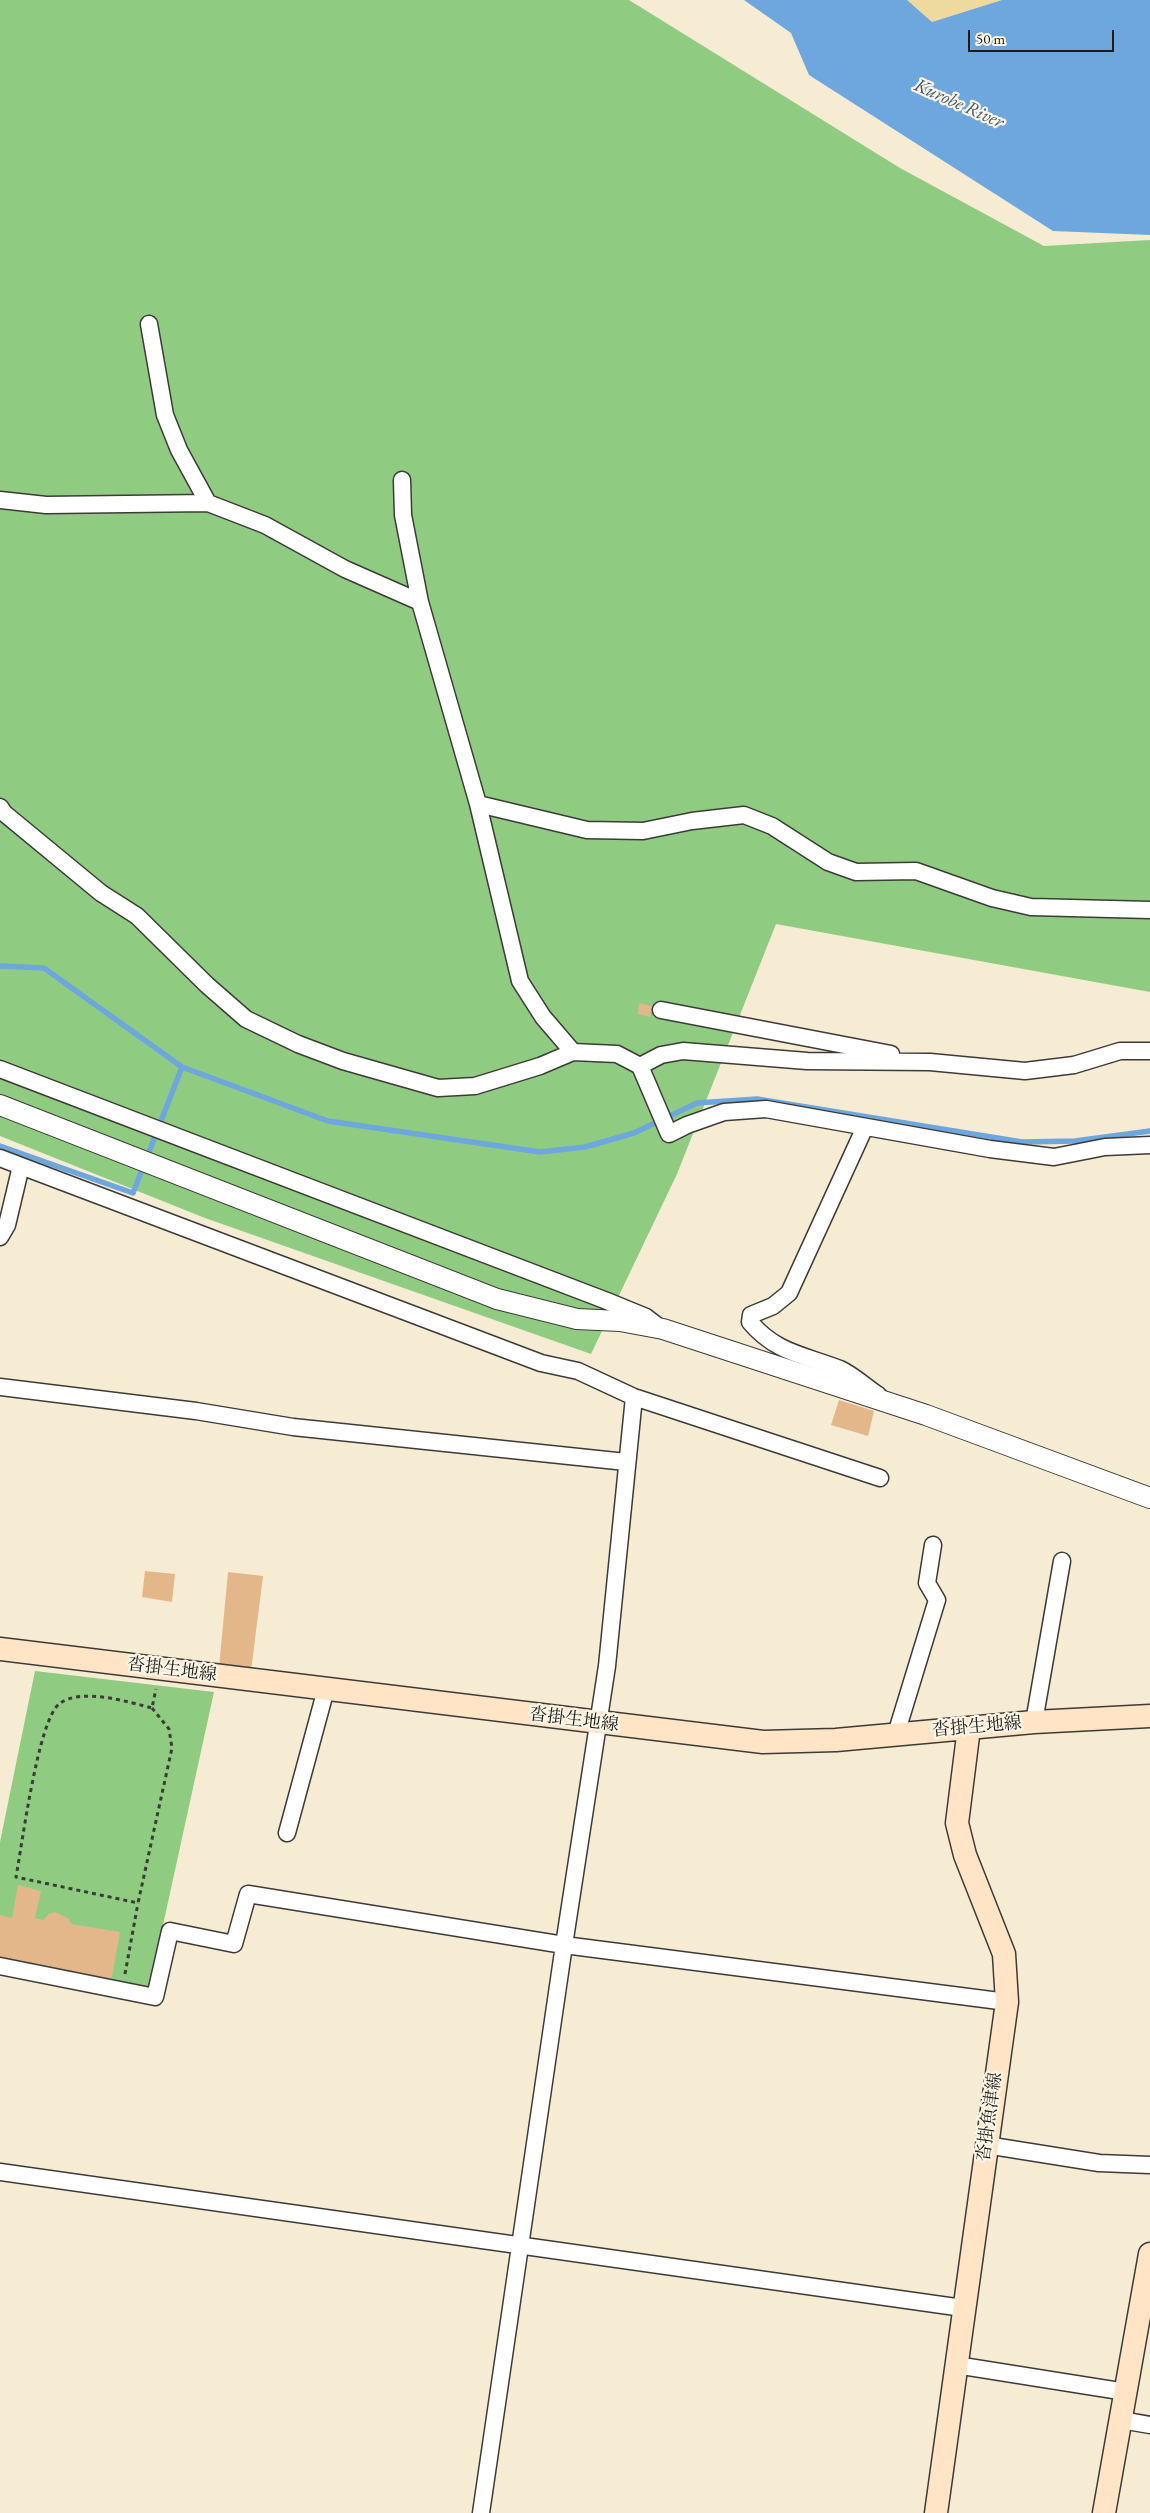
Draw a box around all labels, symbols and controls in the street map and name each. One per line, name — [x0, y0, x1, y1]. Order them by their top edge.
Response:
scale bar — [970, 20, 1116, 52]
text: 50 m — [976, 29, 1005, 48]
water label: Kurobe River — [911, 74, 1007, 134]
street label: 沓掛生地線 — [126, 1654, 218, 1686]
street label: 沓掛生地線 — [528, 1704, 620, 1736]
street label: 沓掛生地線 — [931, 1712, 1023, 1742]
street label: 沓掛魚津線 — [973, 2071, 1007, 2163]

